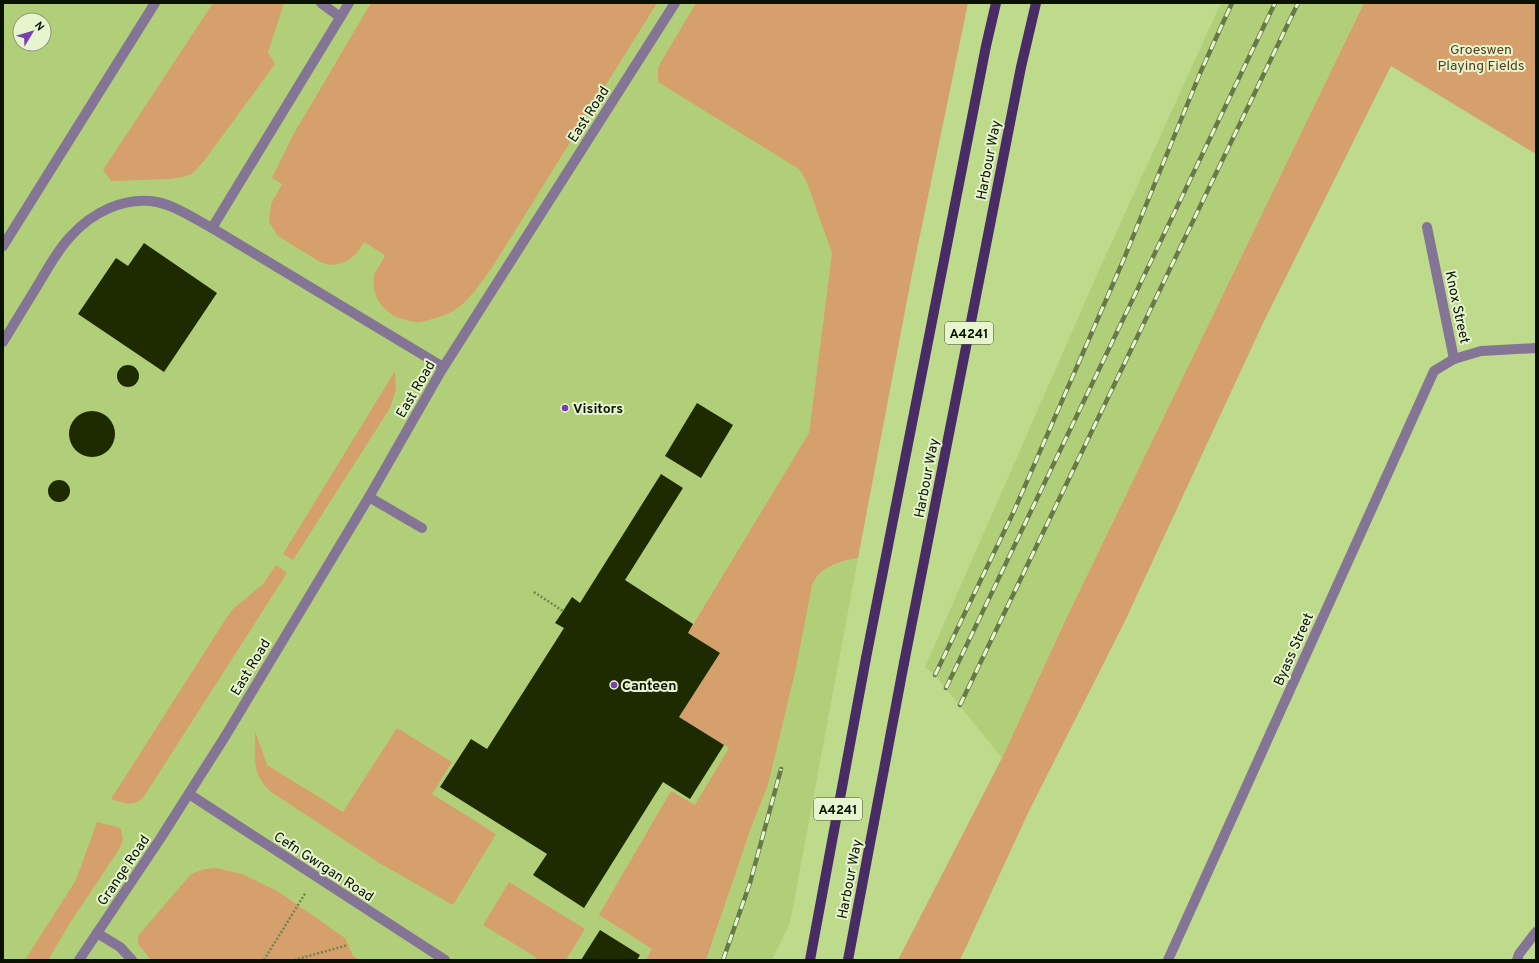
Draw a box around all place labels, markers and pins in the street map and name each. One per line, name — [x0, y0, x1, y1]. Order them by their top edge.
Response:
place label: Visitors — [573, 401, 623, 418]
marker: Visitors — [560, 403, 570, 413]
place label: Canteen — [622, 678, 677, 695]
marker: Canteen — [609, 680, 619, 690]

